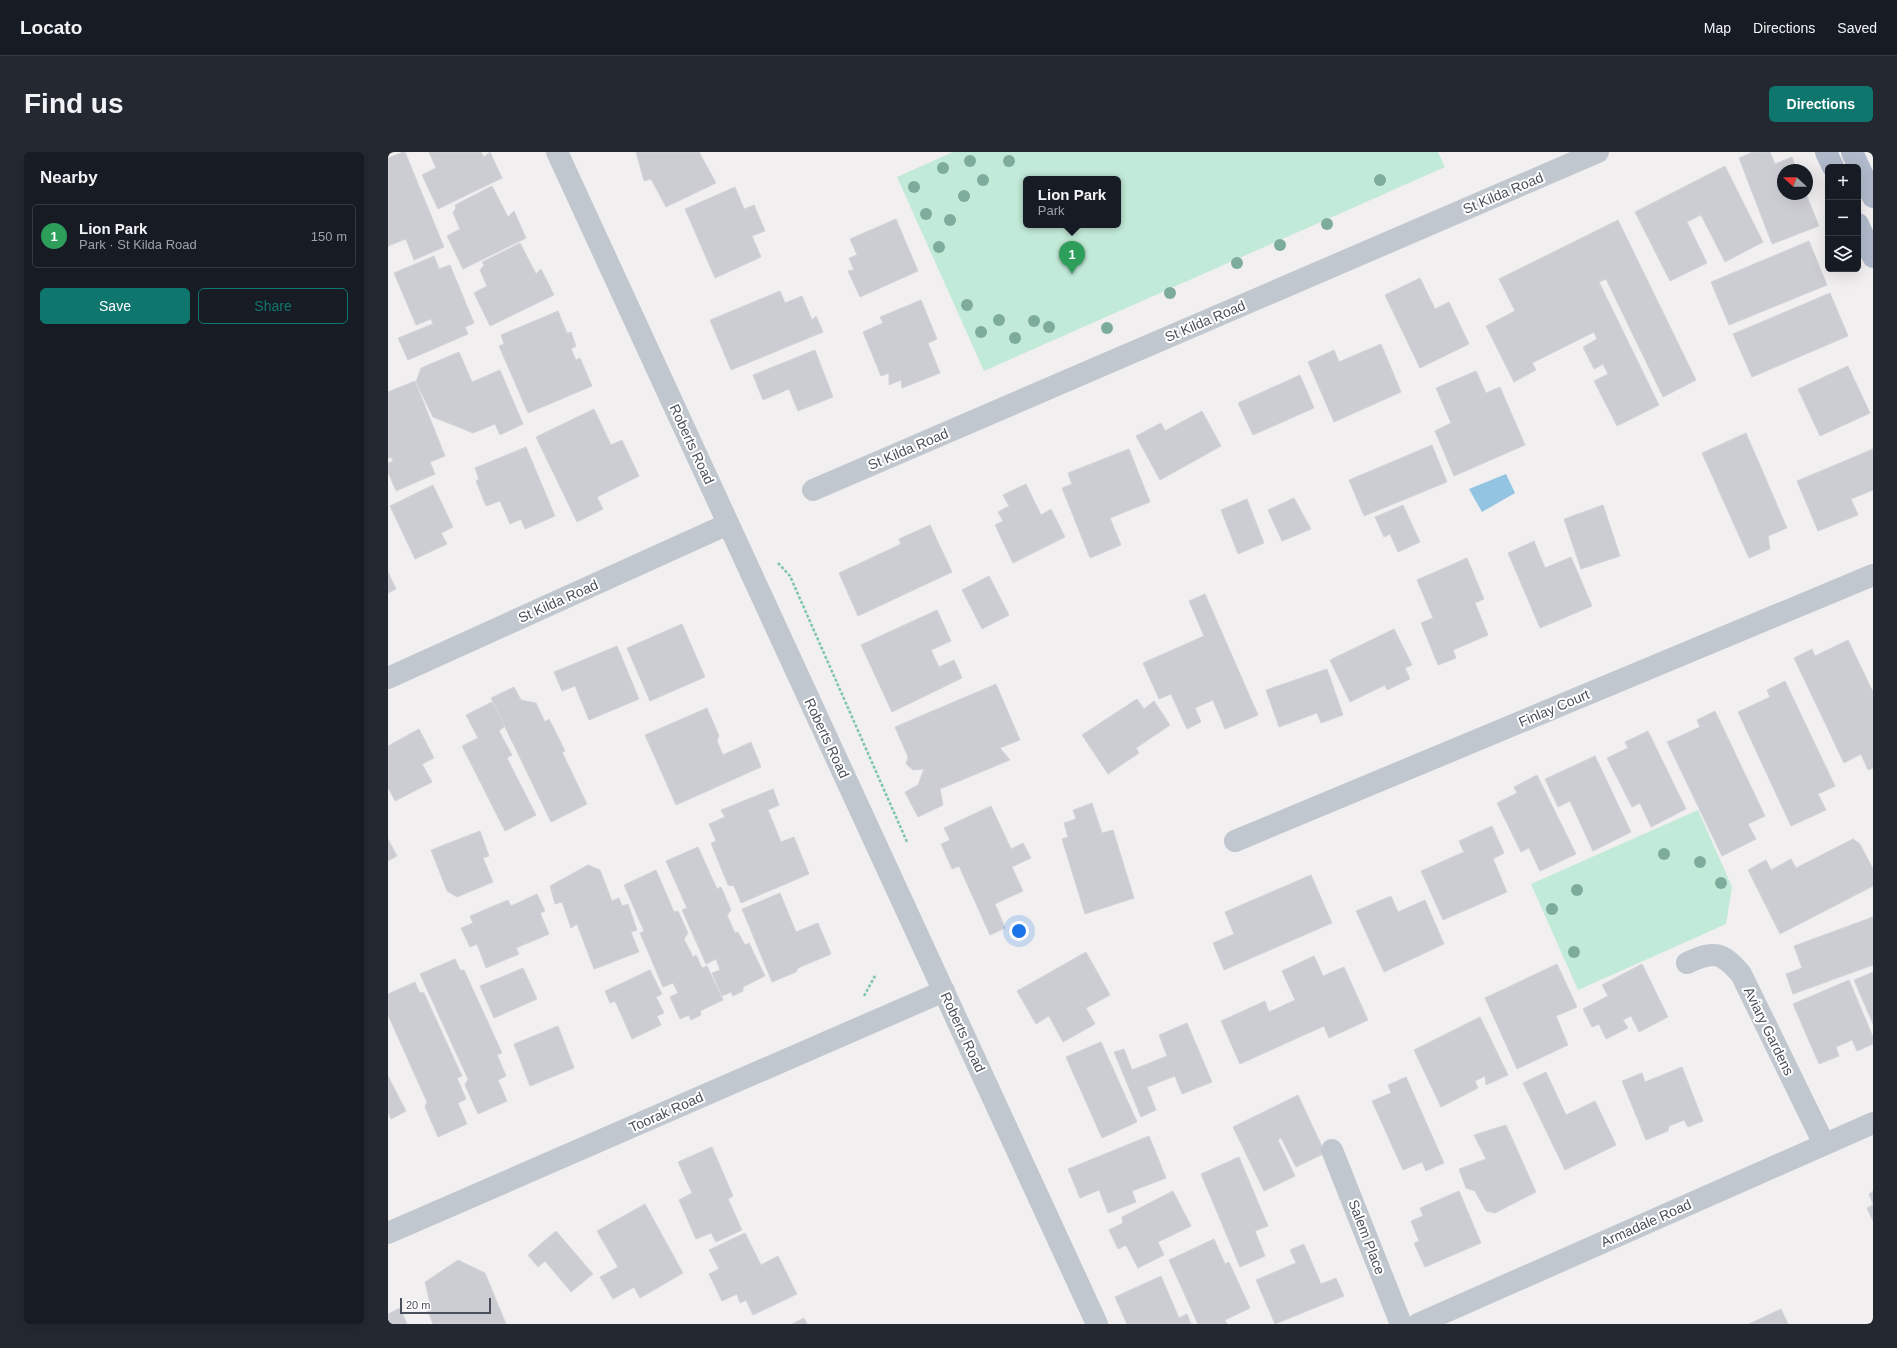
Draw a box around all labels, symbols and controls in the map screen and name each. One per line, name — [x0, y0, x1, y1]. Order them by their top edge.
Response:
text: Locato — [20, 17, 82, 38]
text: Map — [1704, 20, 1731, 36]
text: Directions — [1753, 20, 1815, 36]
text: Saved — [1837, 20, 1877, 36]
button: Directions — [1769, 86, 1873, 122]
text: Find us — [24, 88, 124, 119]
north arrow — [1777, 164, 1813, 200]
map controls — [1825, 164, 1861, 272]
button: + — [1825, 164, 1861, 200]
text: Nearby — [40, 168, 98, 187]
street label: St Kilda Road — [1460, 169, 1546, 217]
popup — [1023, 176, 1121, 228]
text: Lion Park — [1038, 186, 1106, 203]
button: − — [1825, 200, 1861, 236]
text: Park — [1038, 203, 1065, 218]
text: Lion Park — [79, 220, 147, 237]
text: 1 — [50, 229, 58, 244]
text: 150 m — [311, 229, 347, 244]
button: layers — [1825, 236, 1861, 272]
text: Park · St Kilda Road — [79, 237, 197, 252]
pin: 1 — [1059, 241, 1085, 274]
button: Save — [40, 288, 190, 324]
button: Share — [198, 288, 348, 324]
street label: St Kilda Road — [1162, 297, 1248, 345]
street label: Roberts Road — [666, 401, 718, 487]
street label: St Kilda Road — [865, 425, 951, 473]
street label: St Kilda Road — [516, 576, 600, 626]
street label: Finlay Court — [1516, 686, 1592, 730]
street label: Roberts Road — [801, 695, 853, 781]
your location — [1009, 921, 1029, 941]
street label: Aviary Gardens — [1741, 984, 1797, 1078]
street label: Roberts Road — [937, 989, 989, 1075]
street label: Toorak Road — [626, 1089, 706, 1135]
street label: Armadale Road — [1598, 1196, 1694, 1250]
street label: Salem Place — [1345, 1197, 1389, 1277]
scale bar — [400, 1296, 491, 1315]
text: 20 m — [406, 1299, 430, 1311]

